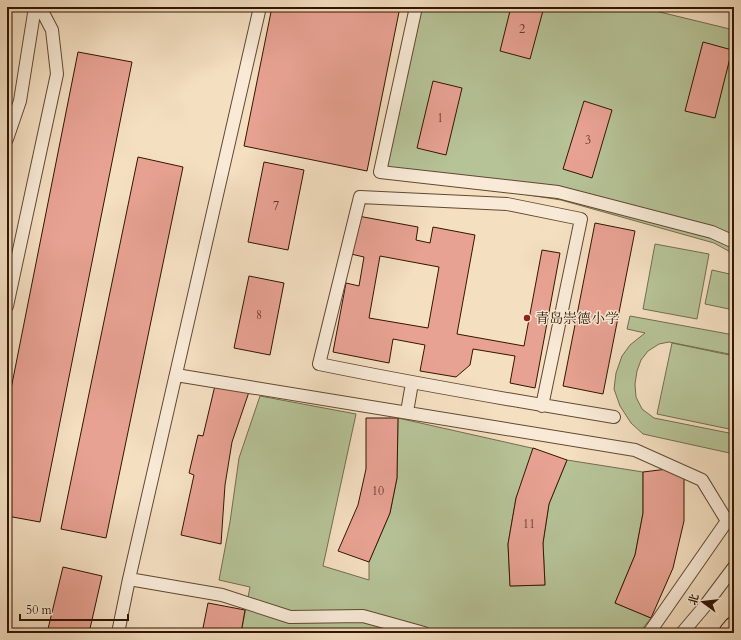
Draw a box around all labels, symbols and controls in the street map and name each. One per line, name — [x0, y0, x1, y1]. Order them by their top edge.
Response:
house number: 2 — [519, 21, 525, 37]
house number: 1 — [437, 110, 443, 126]
house number: 3 — [585, 132, 591, 148]
house number: 7 — [273, 198, 279, 214]
house number: 8 — [256, 307, 262, 323]
place label: 青岛崇德小学 — [535, 309, 619, 328]
marker: 青岛崇德小学 — [522, 313, 532, 323]
house number: 10 — [372, 483, 384, 499]
house number: 11 — [523, 516, 535, 532]
north arrow — [683, 582, 723, 622]
text: 北 — [685, 592, 702, 607]
scale bar — [20, 596, 128, 622]
text: 50 m — [26, 602, 53, 618]

